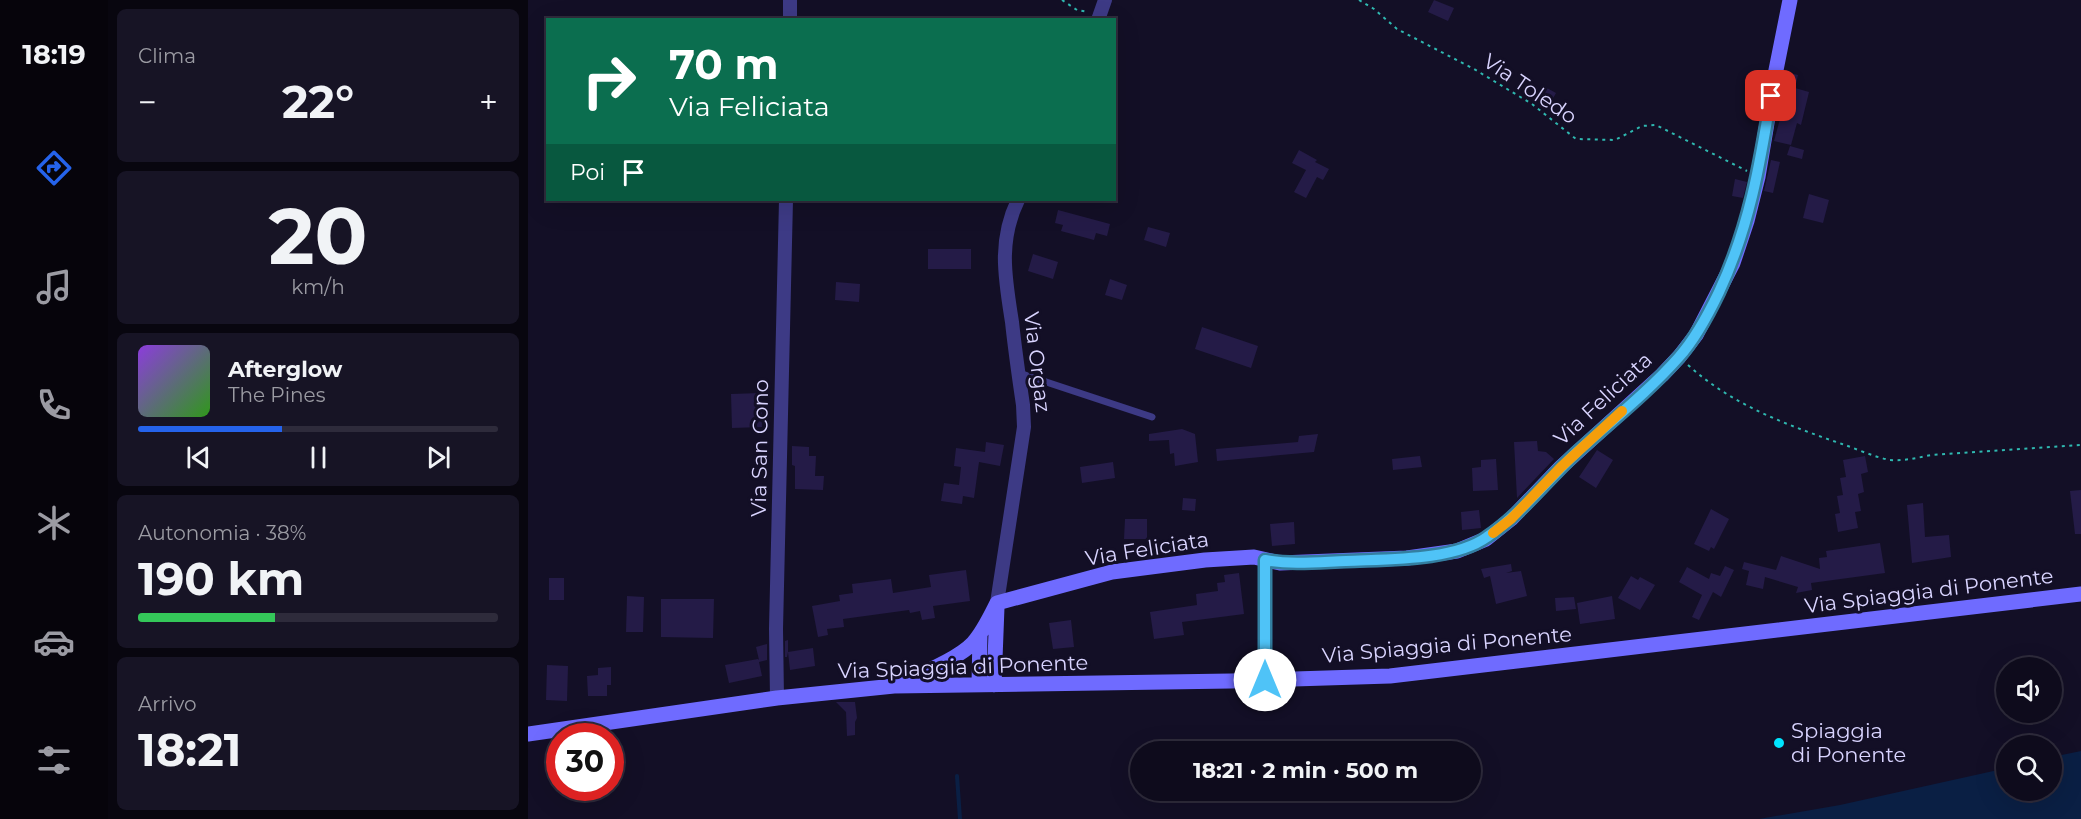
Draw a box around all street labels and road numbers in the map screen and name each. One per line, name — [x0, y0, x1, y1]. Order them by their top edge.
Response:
street label: Via Toledo — [1479, 48, 1582, 129]
street label: Via Orgaz — [1019, 310, 1056, 414]
street label: Via Feliciata — [1548, 347, 1657, 450]
street label: Via San Cono — [746, 379, 773, 517]
street label: Via Feliciata — [1083, 526, 1211, 571]
street label: Via Spiaggia di Ponente — [1803, 563, 2055, 618]
street label: Via Spiaggia di Ponente — [1321, 621, 1573, 668]
street label: Via Spiaggia di Ponente — [837, 650, 1089, 683]

